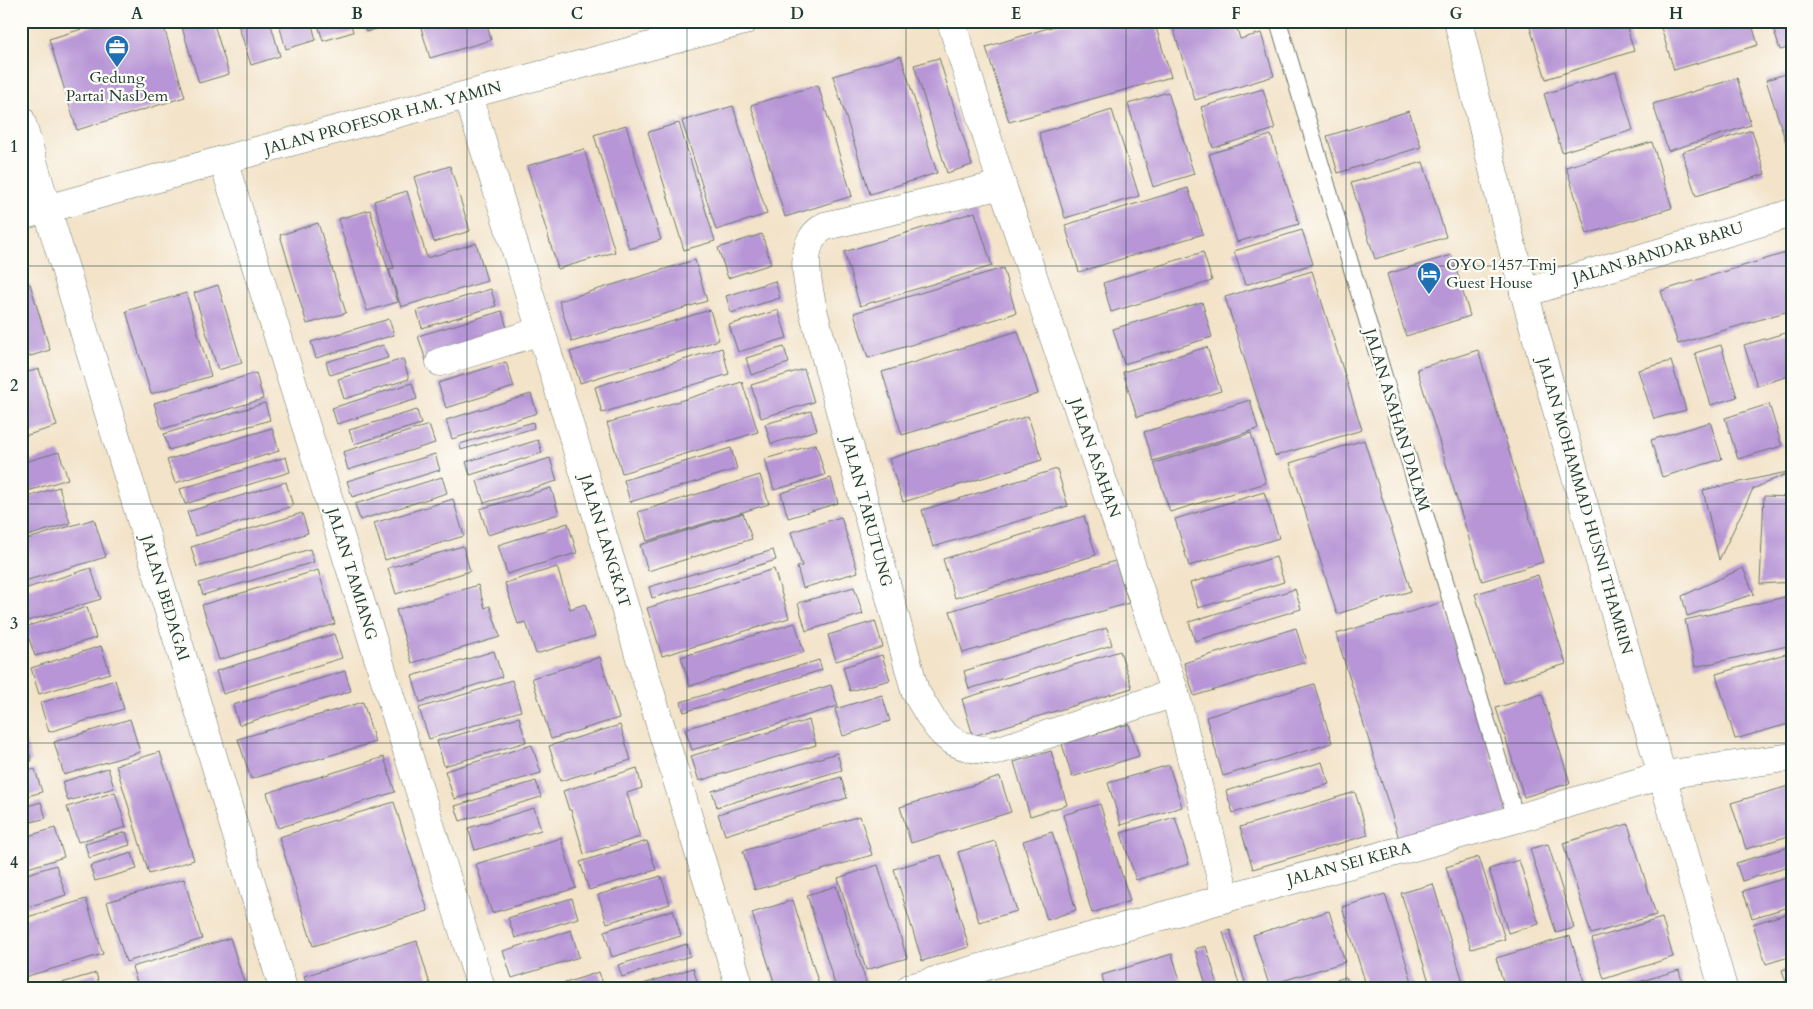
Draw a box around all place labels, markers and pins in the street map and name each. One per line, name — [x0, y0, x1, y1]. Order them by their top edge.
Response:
office icon: Gedung Partai NasDem — [104, 34, 130, 68]
place label: Gedung Partai NasDem — [66, 67, 169, 107]
place label: OYO 1457 Tmj Guest House — [1446, 254, 1557, 294]
hotel icon: OYO 1457 Tmj Guest House — [1416, 261, 1442, 295]

